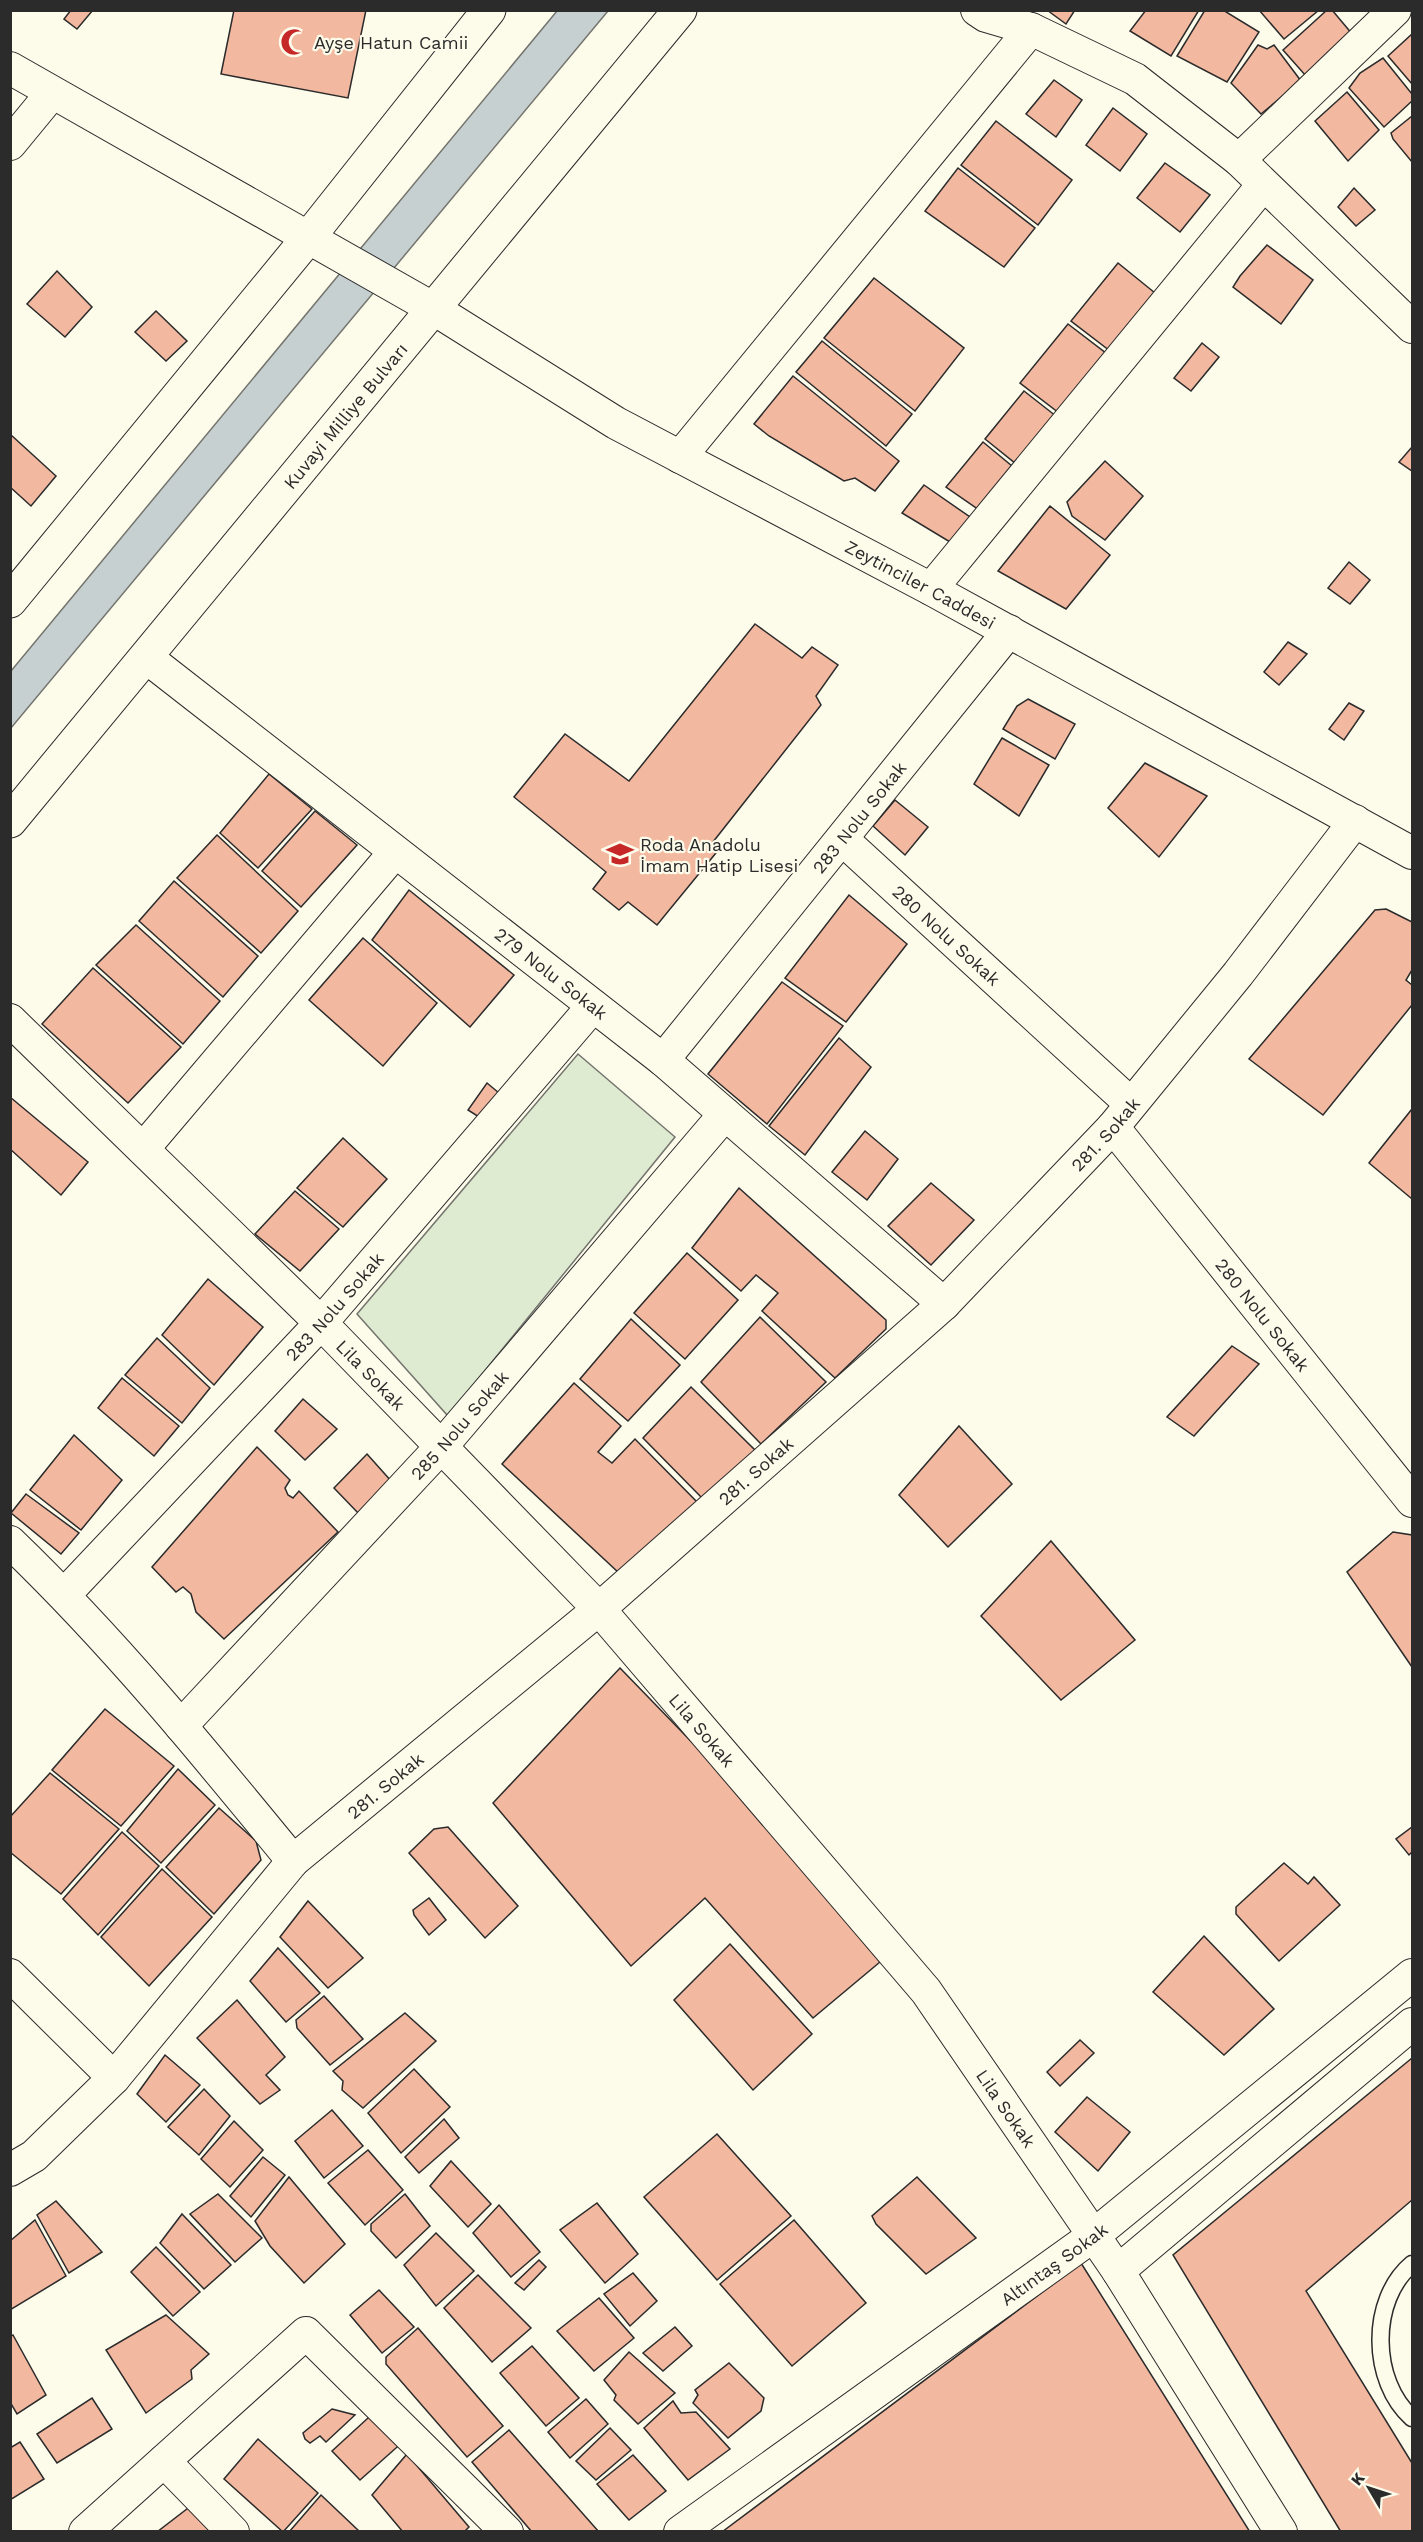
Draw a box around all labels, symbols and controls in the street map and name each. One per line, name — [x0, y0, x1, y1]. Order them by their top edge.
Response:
mosque icon: Ayşe Hatun Camii — [279, 27, 309, 57]
place label: Ayşe Hatun Camii — [314, 32, 468, 53]
street label: Kuvayi Milliye Bulvarı — [279, 338, 411, 493]
street label: Zeytinciler Caddesi — [842, 535, 999, 633]
street label: 283 Nolu Sokak — [808, 757, 910, 877]
place label: Roda Anadolu İmam Hatip Lisesi — [640, 834, 798, 876]
school or university icon: Roda Anadolu İmam Hatip Lisesi — [605, 839, 635, 869]
street label: 280 Nolu Sokak — [889, 880, 1005, 989]
street label: 279 Nolu Sokak — [491, 923, 612, 1023]
street label: 281. Sokak — [1066, 1093, 1144, 1175]
street label: 283 Nolu Sokak — [281, 1248, 387, 1365]
street label: 280 Nolu Sokak — [1211, 1254, 1314, 1375]
street label: Lila Sokak — [332, 1335, 410, 1414]
street label: 285 Nolu Sokak — [406, 1366, 512, 1484]
street label: 281. Sokak — [714, 1432, 797, 1509]
street label: Lila Sokak — [665, 1689, 740, 1771]
street label: 281. Sokak — [343, 1748, 427, 1823]
street label: Lila Sokak — [972, 2065, 1040, 2151]
street label: Altıntaş Sokak — [996, 2218, 1111, 2309]
north arrow — [1339, 2458, 1399, 2518]
text: K — [1347, 2469, 1369, 2489]

